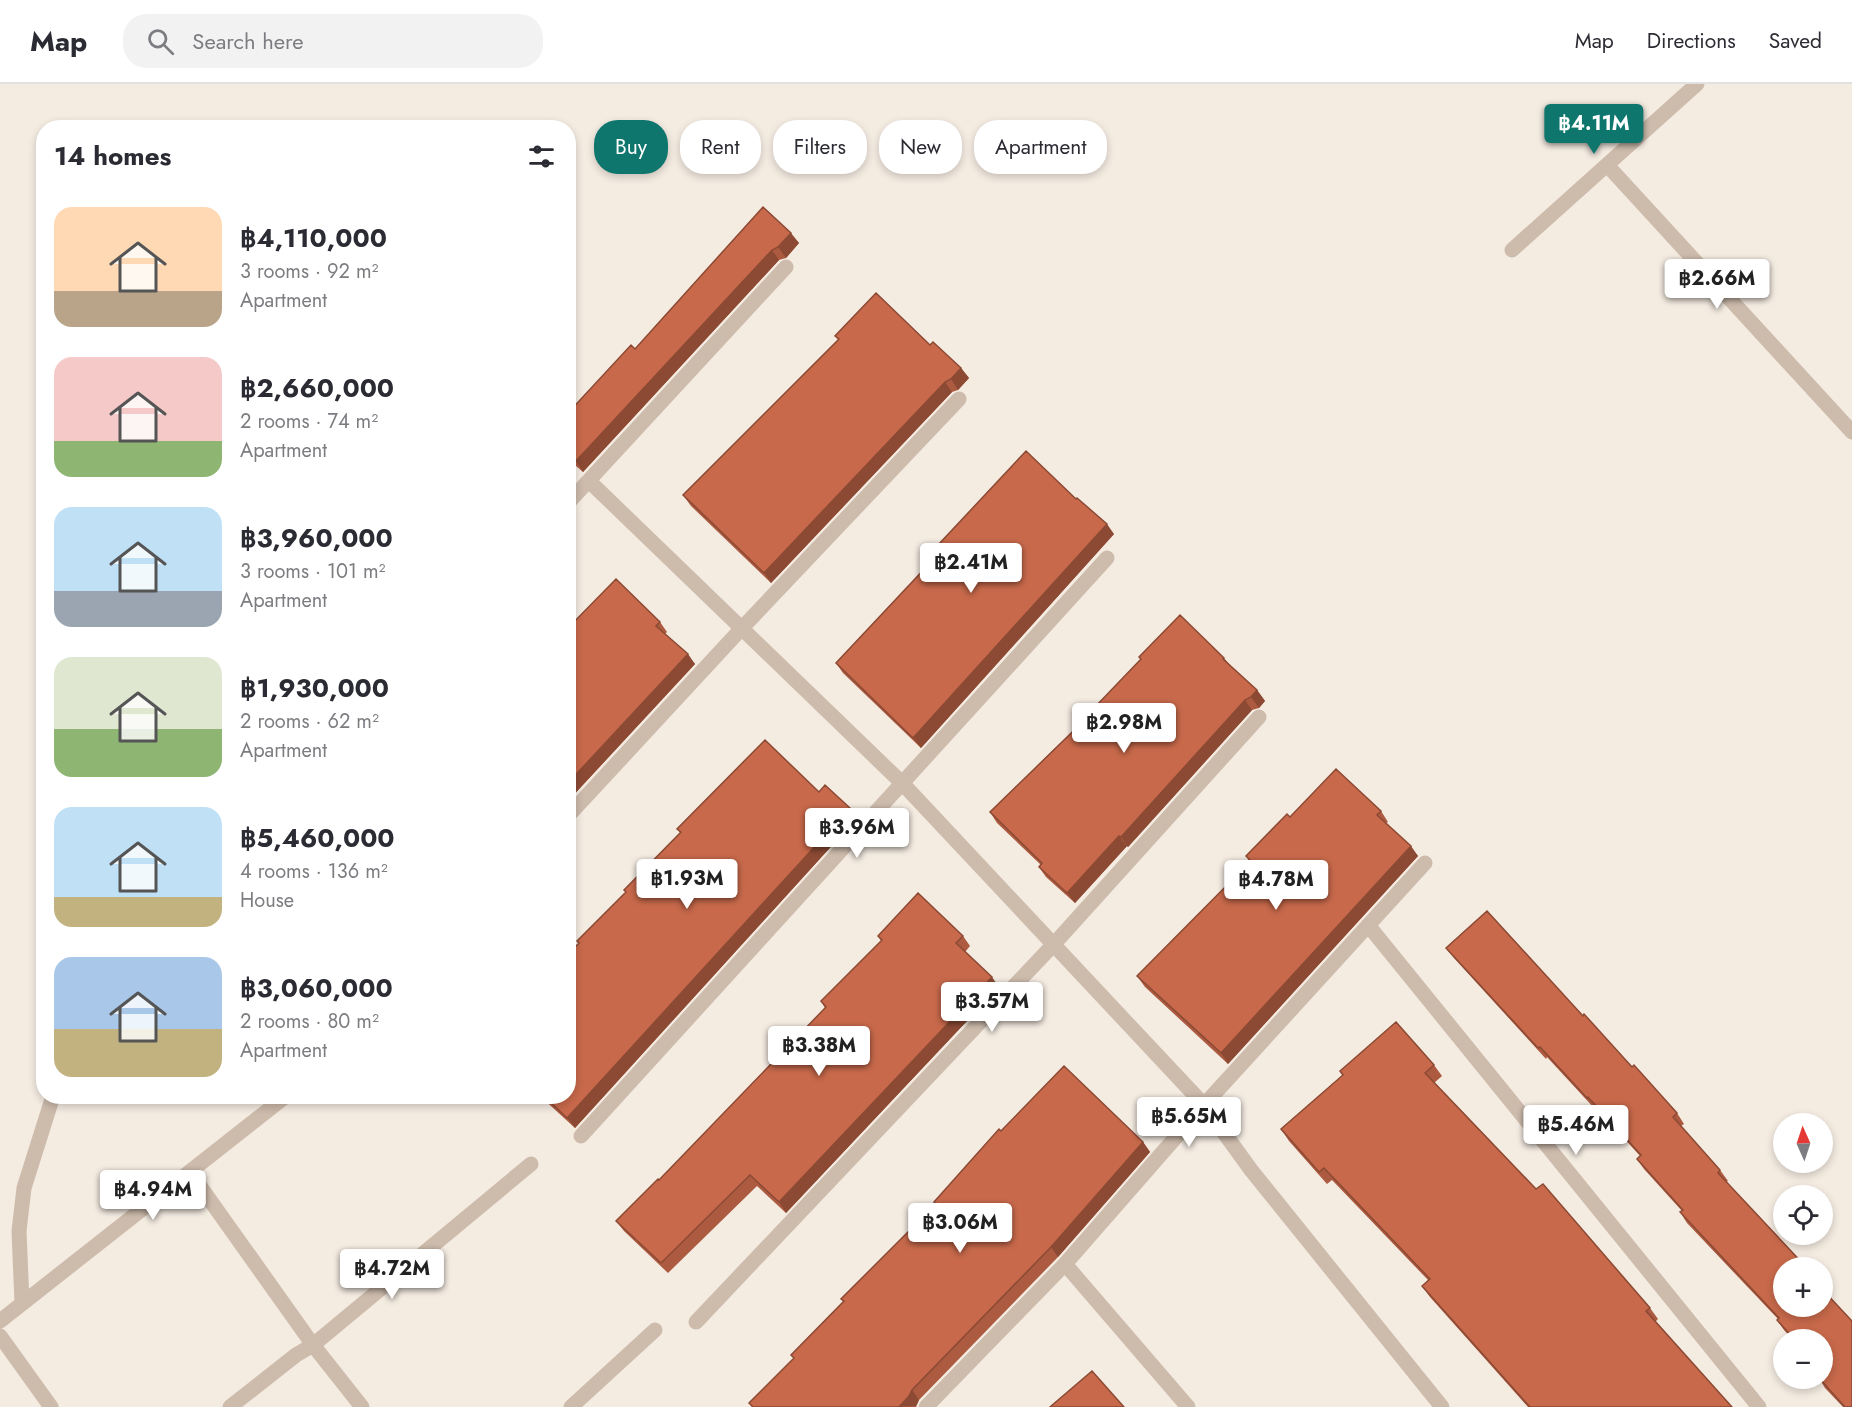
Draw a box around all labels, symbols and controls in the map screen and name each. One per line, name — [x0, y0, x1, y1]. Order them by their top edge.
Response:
search box — [123, 14, 543, 68]
text: Map — [30, 21, 87, 62]
icon: search — [144, 25, 177, 58]
text: Search here — [192, 25, 304, 57]
text: Map — [1575, 26, 1614, 56]
text: Directions — [1647, 26, 1736, 56]
text: Saved — [1769, 26, 1822, 56]
pin: ฿4.11M — [1545, 104, 1643, 155]
text: ฿4.11M — [1558, 109, 1630, 138]
chip: Buy — [594, 120, 668, 174]
chip: Rent — [680, 120, 761, 174]
chip: Filters — [773, 120, 867, 174]
chip: New — [879, 120, 962, 174]
chip: Apartment — [974, 120, 1107, 174]
text: 14 homes — [54, 137, 171, 175]
icon: filters — [525, 140, 558, 173]
text: ฿4,110,000 — [240, 219, 387, 257]
icon: home — [102, 231, 174, 303]
text: 3 rooms · 92 m² — [240, 257, 378, 286]
pin: ฿2.66M — [1668, 259, 1766, 310]
text: ฿2.66M — [1679, 264, 1755, 293]
text: Apartment — [240, 286, 327, 315]
text: ฿2,660,000 — [240, 369, 394, 407]
icon: home — [102, 381, 174, 453]
text: 2 rooms · 74 m² — [240, 407, 378, 436]
text: Apartment — [240, 436, 327, 465]
text: ฿3,960,000 — [240, 519, 393, 557]
icon: home — [102, 531, 174, 603]
pin: ฿2.41M — [922, 543, 1020, 594]
text: ฿2.41M — [934, 548, 1008, 577]
text: 3 rooms · 101 m² — [240, 557, 386, 586]
text: Apartment — [240, 586, 327, 615]
text: ฿1,930,000 — [240, 669, 389, 707]
icon: home — [102, 681, 174, 753]
pin: ฿2.98M — [1075, 703, 1173, 754]
text: 2 rooms · 62 m² — [240, 707, 379, 736]
text: ฿2.98M — [1086, 708, 1162, 737]
text: Apartment — [240, 736, 327, 765]
pin: ฿3.96M — [808, 808, 906, 859]
text: ฿3.96M — [819, 813, 895, 842]
text: ฿5,460,000 — [240, 819, 395, 857]
icon: home — [102, 831, 174, 903]
text: 4 rooms · 136 m² — [240, 857, 388, 886]
pin: ฿1.93M — [638, 859, 736, 910]
pin: ฿4.78M — [1227, 860, 1325, 911]
text: ฿1.93M — [651, 864, 723, 893]
text: ฿4.78M — [1238, 865, 1314, 894]
text: House — [240, 886, 294, 915]
text: ฿3,060,000 — [240, 969, 393, 1007]
icon: home — [102, 981, 174, 1053]
pin: ฿3.57M — [943, 982, 1041, 1033]
text: ฿3.57M — [955, 987, 1029, 1016]
text: 2 rooms · 80 m² — [240, 1007, 379, 1036]
pin: ฿3.38M — [770, 1026, 868, 1077]
text: ฿3.38M — [782, 1031, 856, 1060]
text: Apartment — [240, 1036, 327, 1065]
pin: ฿5.65M — [1140, 1097, 1238, 1148]
text: ฿5.65M — [1151, 1102, 1227, 1131]
pin: ฿5.46M — [1527, 1105, 1625, 1156]
text: ฿5.46M — [1537, 1110, 1615, 1139]
north arrow — [1773, 1113, 1833, 1173]
map controls — [1773, 1113, 1833, 1389]
pin: ฿4.94M — [104, 1170, 202, 1221]
text: ฿4.94M — [114, 1175, 192, 1204]
button: locate — [1773, 1185, 1833, 1245]
pin: ฿3.06M — [911, 1203, 1009, 1254]
text: ฿3.06M — [922, 1208, 998, 1237]
pin: ฿4.72M — [343, 1249, 441, 1300]
text: ฿4.72M — [354, 1254, 430, 1283]
button: + — [1773, 1257, 1833, 1317]
button: − — [1773, 1329, 1833, 1389]

